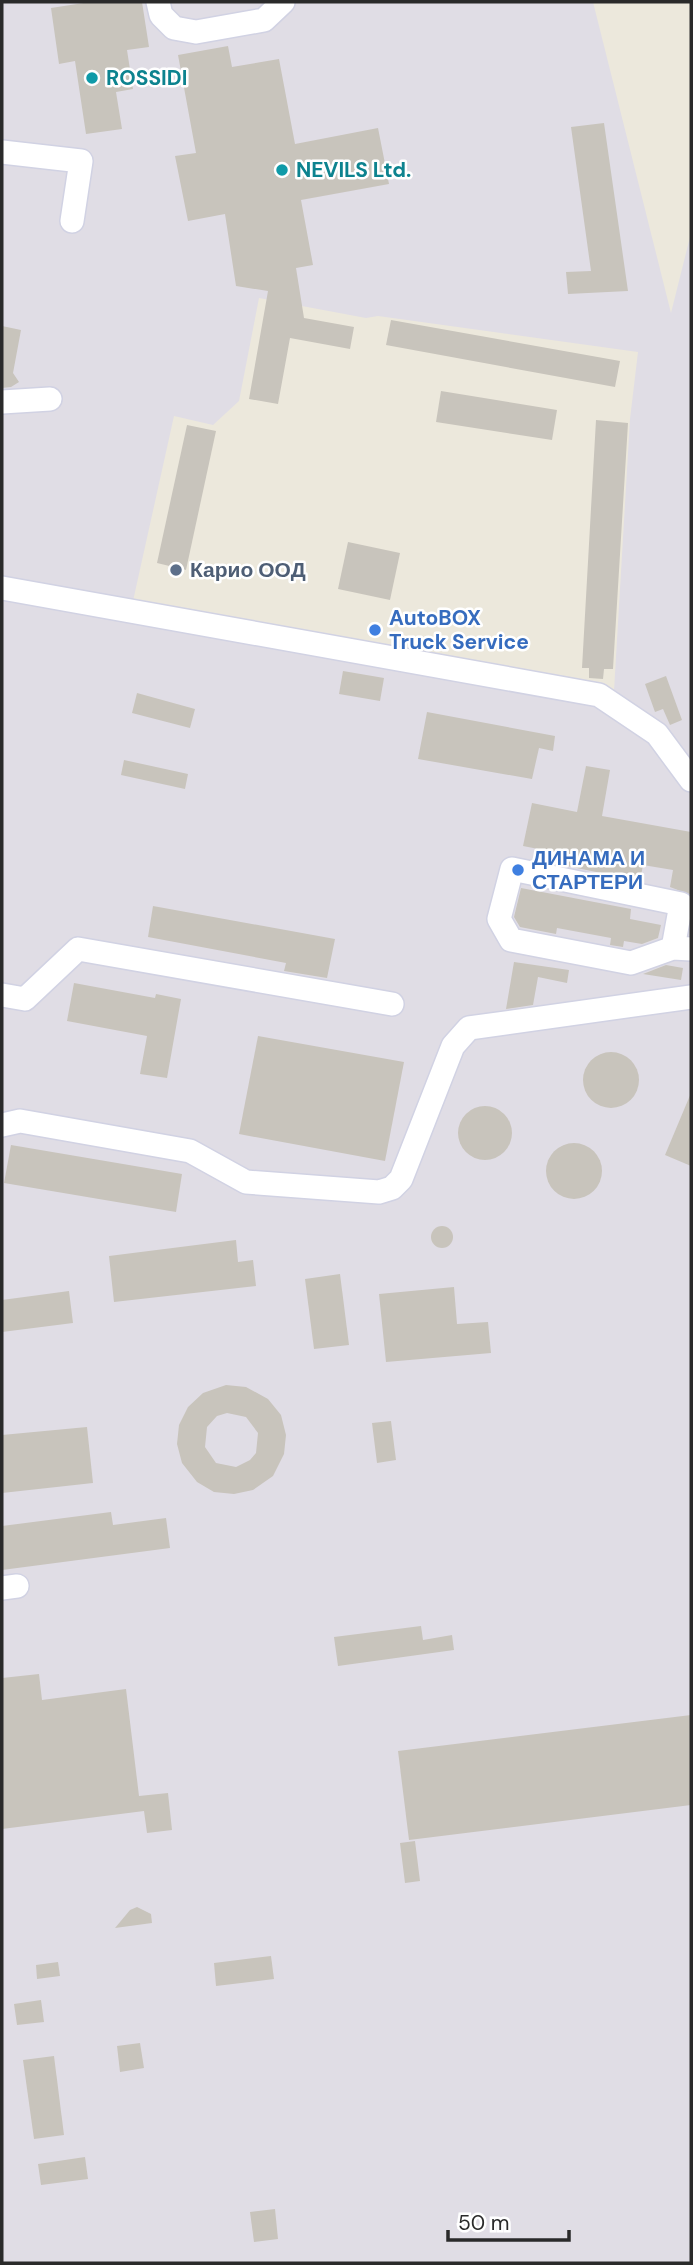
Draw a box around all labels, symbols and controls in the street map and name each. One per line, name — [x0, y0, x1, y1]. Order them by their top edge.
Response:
place label: ROSSIDI — [106, 64, 187, 92]
marker: ROSSIDI — [84, 70, 100, 86]
place label: NEVILS Ltd. — [296, 156, 411, 184]
marker: NEVILS Ltd. — [274, 162, 290, 178]
place label: Карио ООД — [190, 556, 306, 584]
marker: Карио ООД — [168, 562, 184, 578]
place label: AutoBOX Truck Service — [389, 604, 529, 656]
marker: AutoBOX Truck Service — [367, 622, 383, 638]
place label: ДИНАМА И СТАРТЕРИ — [532, 844, 645, 896]
marker: ДИНАМА И СТАРТЕРИ — [510, 862, 526, 878]
scale bar — [448, 2198, 569, 2242]
text: 50 m — [458, 2209, 509, 2237]

